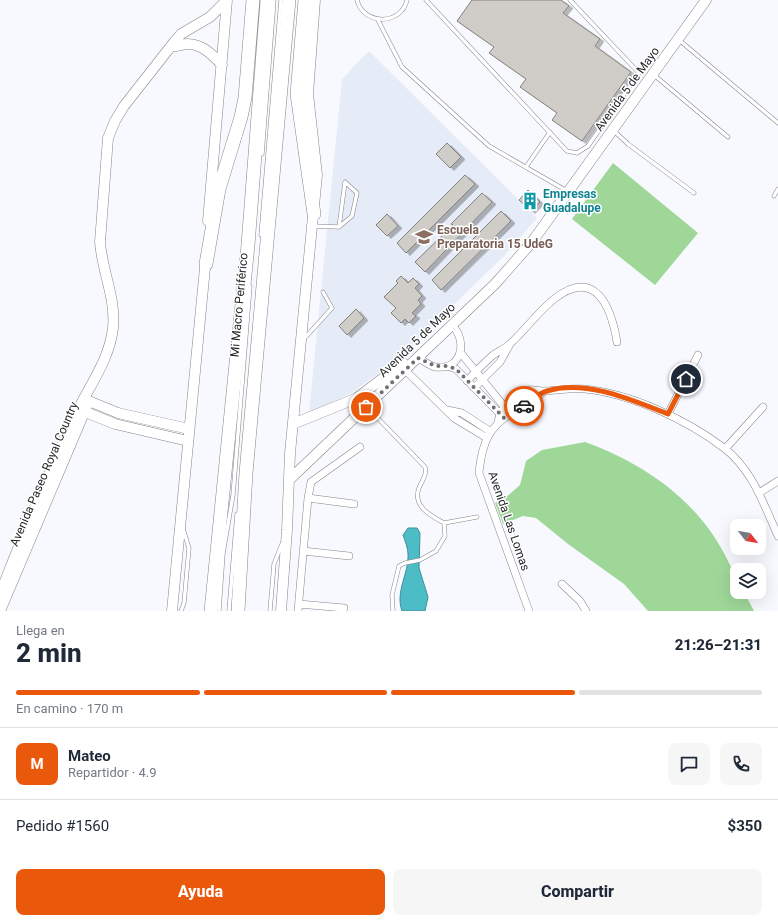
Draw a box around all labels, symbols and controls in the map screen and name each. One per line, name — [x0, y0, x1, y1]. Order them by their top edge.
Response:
street label: Avenida 5 de Mayo — [592, 44, 662, 134]
place label: Empresas Guadalupe — [543, 187, 601, 215]
building icon: Empresas Guadalupe — [520, 191, 540, 211]
place label: Escuela Preparatoria 15 UdeG — [437, 223, 553, 251]
school or university icon: Escuela Preparatoria 15 UdeG — [414, 227, 434, 247]
street label: Mi Macro Periférico — [227, 252, 251, 358]
street label: Avenida 5 de Mayo — [376, 300, 458, 380]
pin — [669, 362, 703, 396]
icon: home — [675, 368, 697, 390]
courier — [504, 386, 544, 426]
pin — [349, 390, 383, 424]
icon: car — [513, 395, 535, 417]
icon: bag — [355, 396, 377, 418]
street label: Avenida Paseo Royal Country — [7, 399, 81, 548]
street label: Avenida Las Lomas — [485, 469, 533, 573]
north arrow — [730, 519, 766, 555]
map controls — [730, 519, 766, 599]
button: layers — [730, 563, 766, 599]
text: Llega en — [16, 623, 65, 638]
text: 21:26–21:31 — [675, 636, 762, 654]
text: 2 min — [16, 638, 82, 668]
text: En camino · 170 m — [16, 701, 123, 716]
button: chat — [668, 743, 710, 785]
button: phone — [720, 743, 762, 785]
text: Mateo — [68, 747, 111, 765]
text: M — [30, 755, 44, 773]
text: Repartidor · 4.9 — [68, 765, 156, 780]
text: Pedido #1560 — [16, 817, 109, 835]
text: $350 — [728, 817, 762, 835]
button: Ayuda — [16, 869, 385, 915]
button: Compartir — [393, 869, 762, 915]

